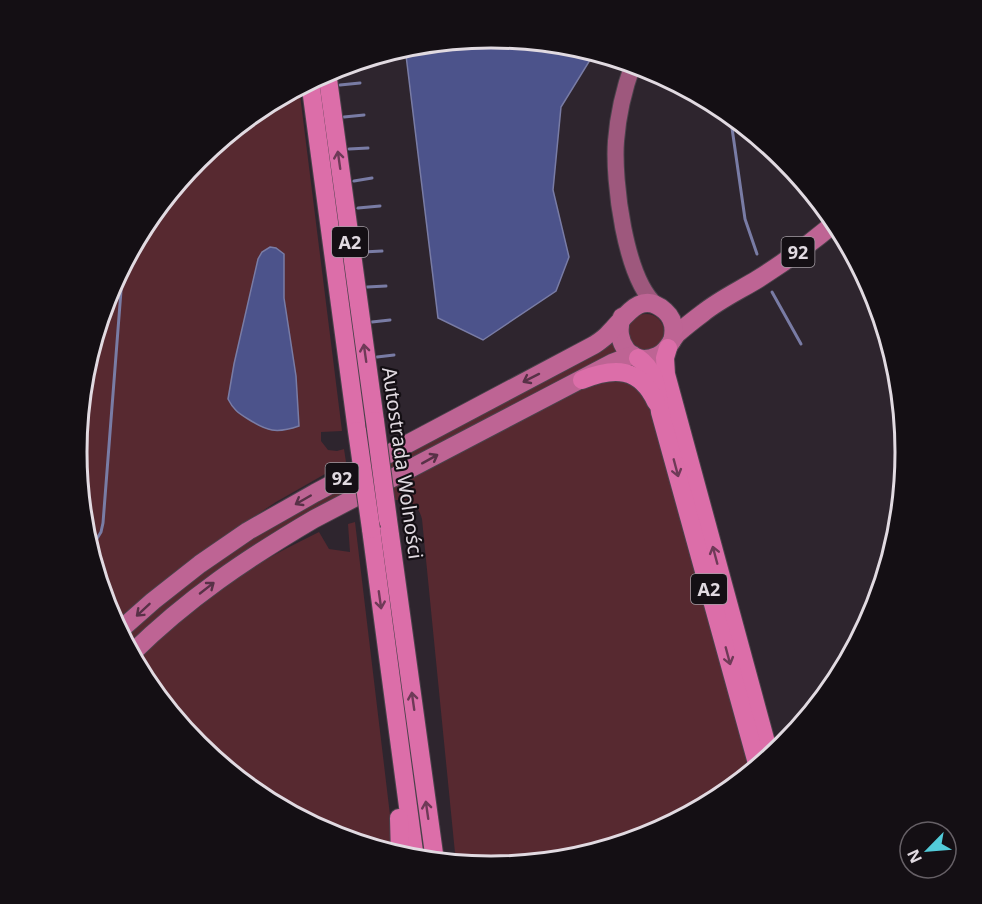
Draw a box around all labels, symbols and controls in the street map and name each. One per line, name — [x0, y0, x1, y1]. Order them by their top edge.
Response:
one-way arrow — [333, 151, 344, 171]
road number: A2 — [332, 227, 368, 257]
road number: 92 — [782, 237, 814, 267]
one-way arrow — [360, 344, 371, 364]
street label: Autostrada Wolności — [376, 365, 430, 561]
one-way arrow — [522, 373, 540, 384]
one-way arrow — [421, 453, 438, 465]
one-way arrow — [671, 458, 682, 477]
road number: 92 — [326, 463, 358, 493]
one-way arrow — [295, 494, 312, 506]
one-way arrow — [709, 546, 720, 565]
road number: A2 — [691, 574, 727, 604]
one-way arrow — [199, 581, 215, 594]
one-way arrow — [375, 590, 386, 610]
one-way arrow — [135, 603, 150, 617]
one-way arrow — [722, 646, 734, 665]
one-way arrow — [407, 691, 418, 711]
one-way arrow — [422, 800, 433, 820]
north arrow — [898, 820, 958, 880]
text: N — [902, 846, 927, 867]

